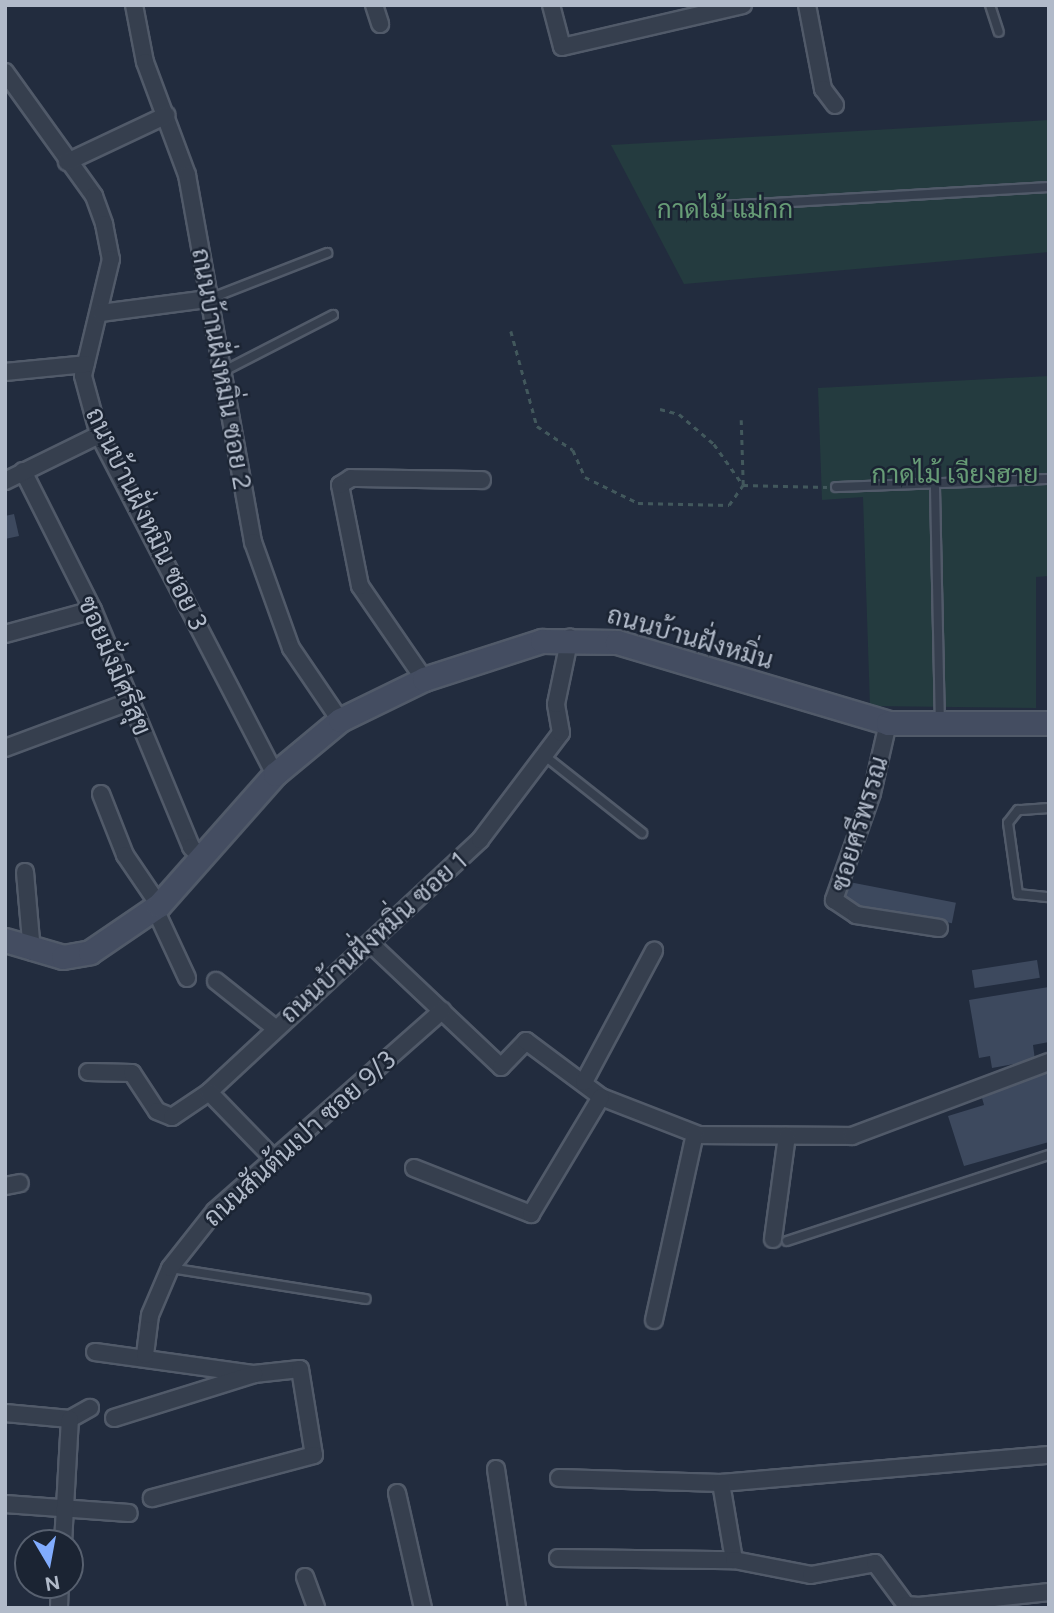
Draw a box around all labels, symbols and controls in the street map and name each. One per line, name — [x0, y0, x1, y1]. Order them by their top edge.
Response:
park label: กาดไม้ แม่กก — [657, 194, 793, 226]
street label: ถนนบ้านฝั่งหมิ่น ซอย 2 — [184, 246, 258, 492]
street label: ถนนบ้านฝั่งหมิน ซอย 3 — [78, 402, 214, 636]
park label: กาดไม้ เจียงฮาย — [872, 459, 1038, 491]
street label: ซอยมั่งมีศรีสุข — [71, 591, 157, 741]
street label: ถนนบ้านฝั่งหมิ่น — [603, 599, 777, 677]
street label: ซอยศรีพรรณ — [825, 753, 895, 895]
street label: ถนนบ้านฝั่งหมิ่น ซอย 1 — [274, 846, 474, 1030]
street label: ถนนสันต้นเปา ซอย 9/3 — [197, 1044, 403, 1234]
north arrow — [14, 1529, 84, 1599]
text: N — [43, 1571, 62, 1596]

